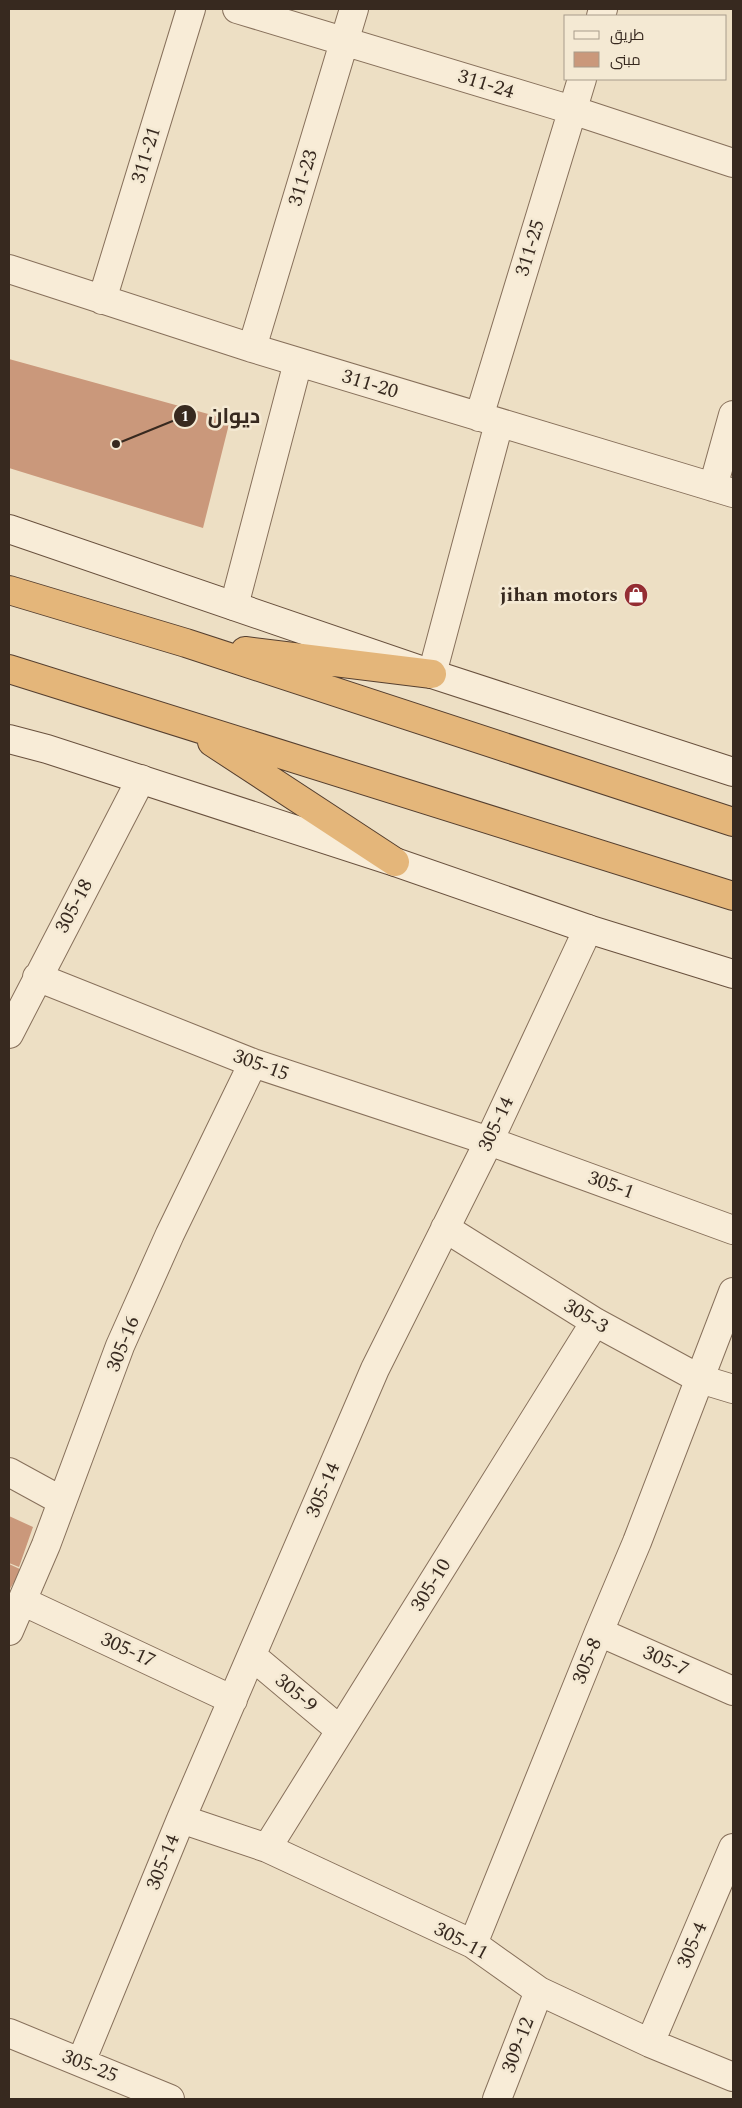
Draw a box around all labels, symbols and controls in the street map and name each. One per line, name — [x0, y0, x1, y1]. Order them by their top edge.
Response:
legend — [564, 15, 727, 80]
text: طريق — [610, 24, 644, 47]
text: مبنى — [610, 49, 641, 72]
street label: 311-24 — [454, 61, 518, 107]
street label: 311-21 — [123, 123, 169, 187]
street label: 311-23 — [280, 146, 326, 210]
street label: 311-25 — [507, 216, 553, 280]
street label: 311-20 — [338, 361, 402, 407]
callout: دیوان — [173, 398, 270, 434]
text: دیوان — [208, 401, 260, 433]
text: 1 — [181, 405, 189, 428]
place label: jihan motors — [500, 580, 618, 610]
shop icon: jihan motors — [623, 582, 649, 608]
street label: 305-18 — [47, 874, 101, 938]
street label: 305-15 — [229, 1041, 293, 1089]
street label: 305-14 — [470, 1092, 522, 1156]
street label: 305-1 — [584, 1163, 638, 1207]
street label: 305-3 — [558, 1291, 614, 1341]
street label: 305-16 — [98, 1312, 148, 1376]
street label: 305-14 — [298, 1458, 348, 1522]
street label: 305-10 — [403, 1553, 459, 1617]
street label: 305-17 — [96, 1624, 160, 1676]
street label: 305-8 — [564, 1633, 610, 1689]
street label: 305-7 — [638, 1638, 694, 1684]
street label: 305-9 — [268, 1666, 324, 1720]
street label: 305-14 — [138, 1830, 188, 1894]
street label: 305-11 — [429, 1914, 493, 1968]
street label: 305-4 — [669, 1917, 715, 1973]
street label: 309-12 — [494, 2013, 542, 2077]
street label: 305-25 — [58, 2041, 122, 2091]

